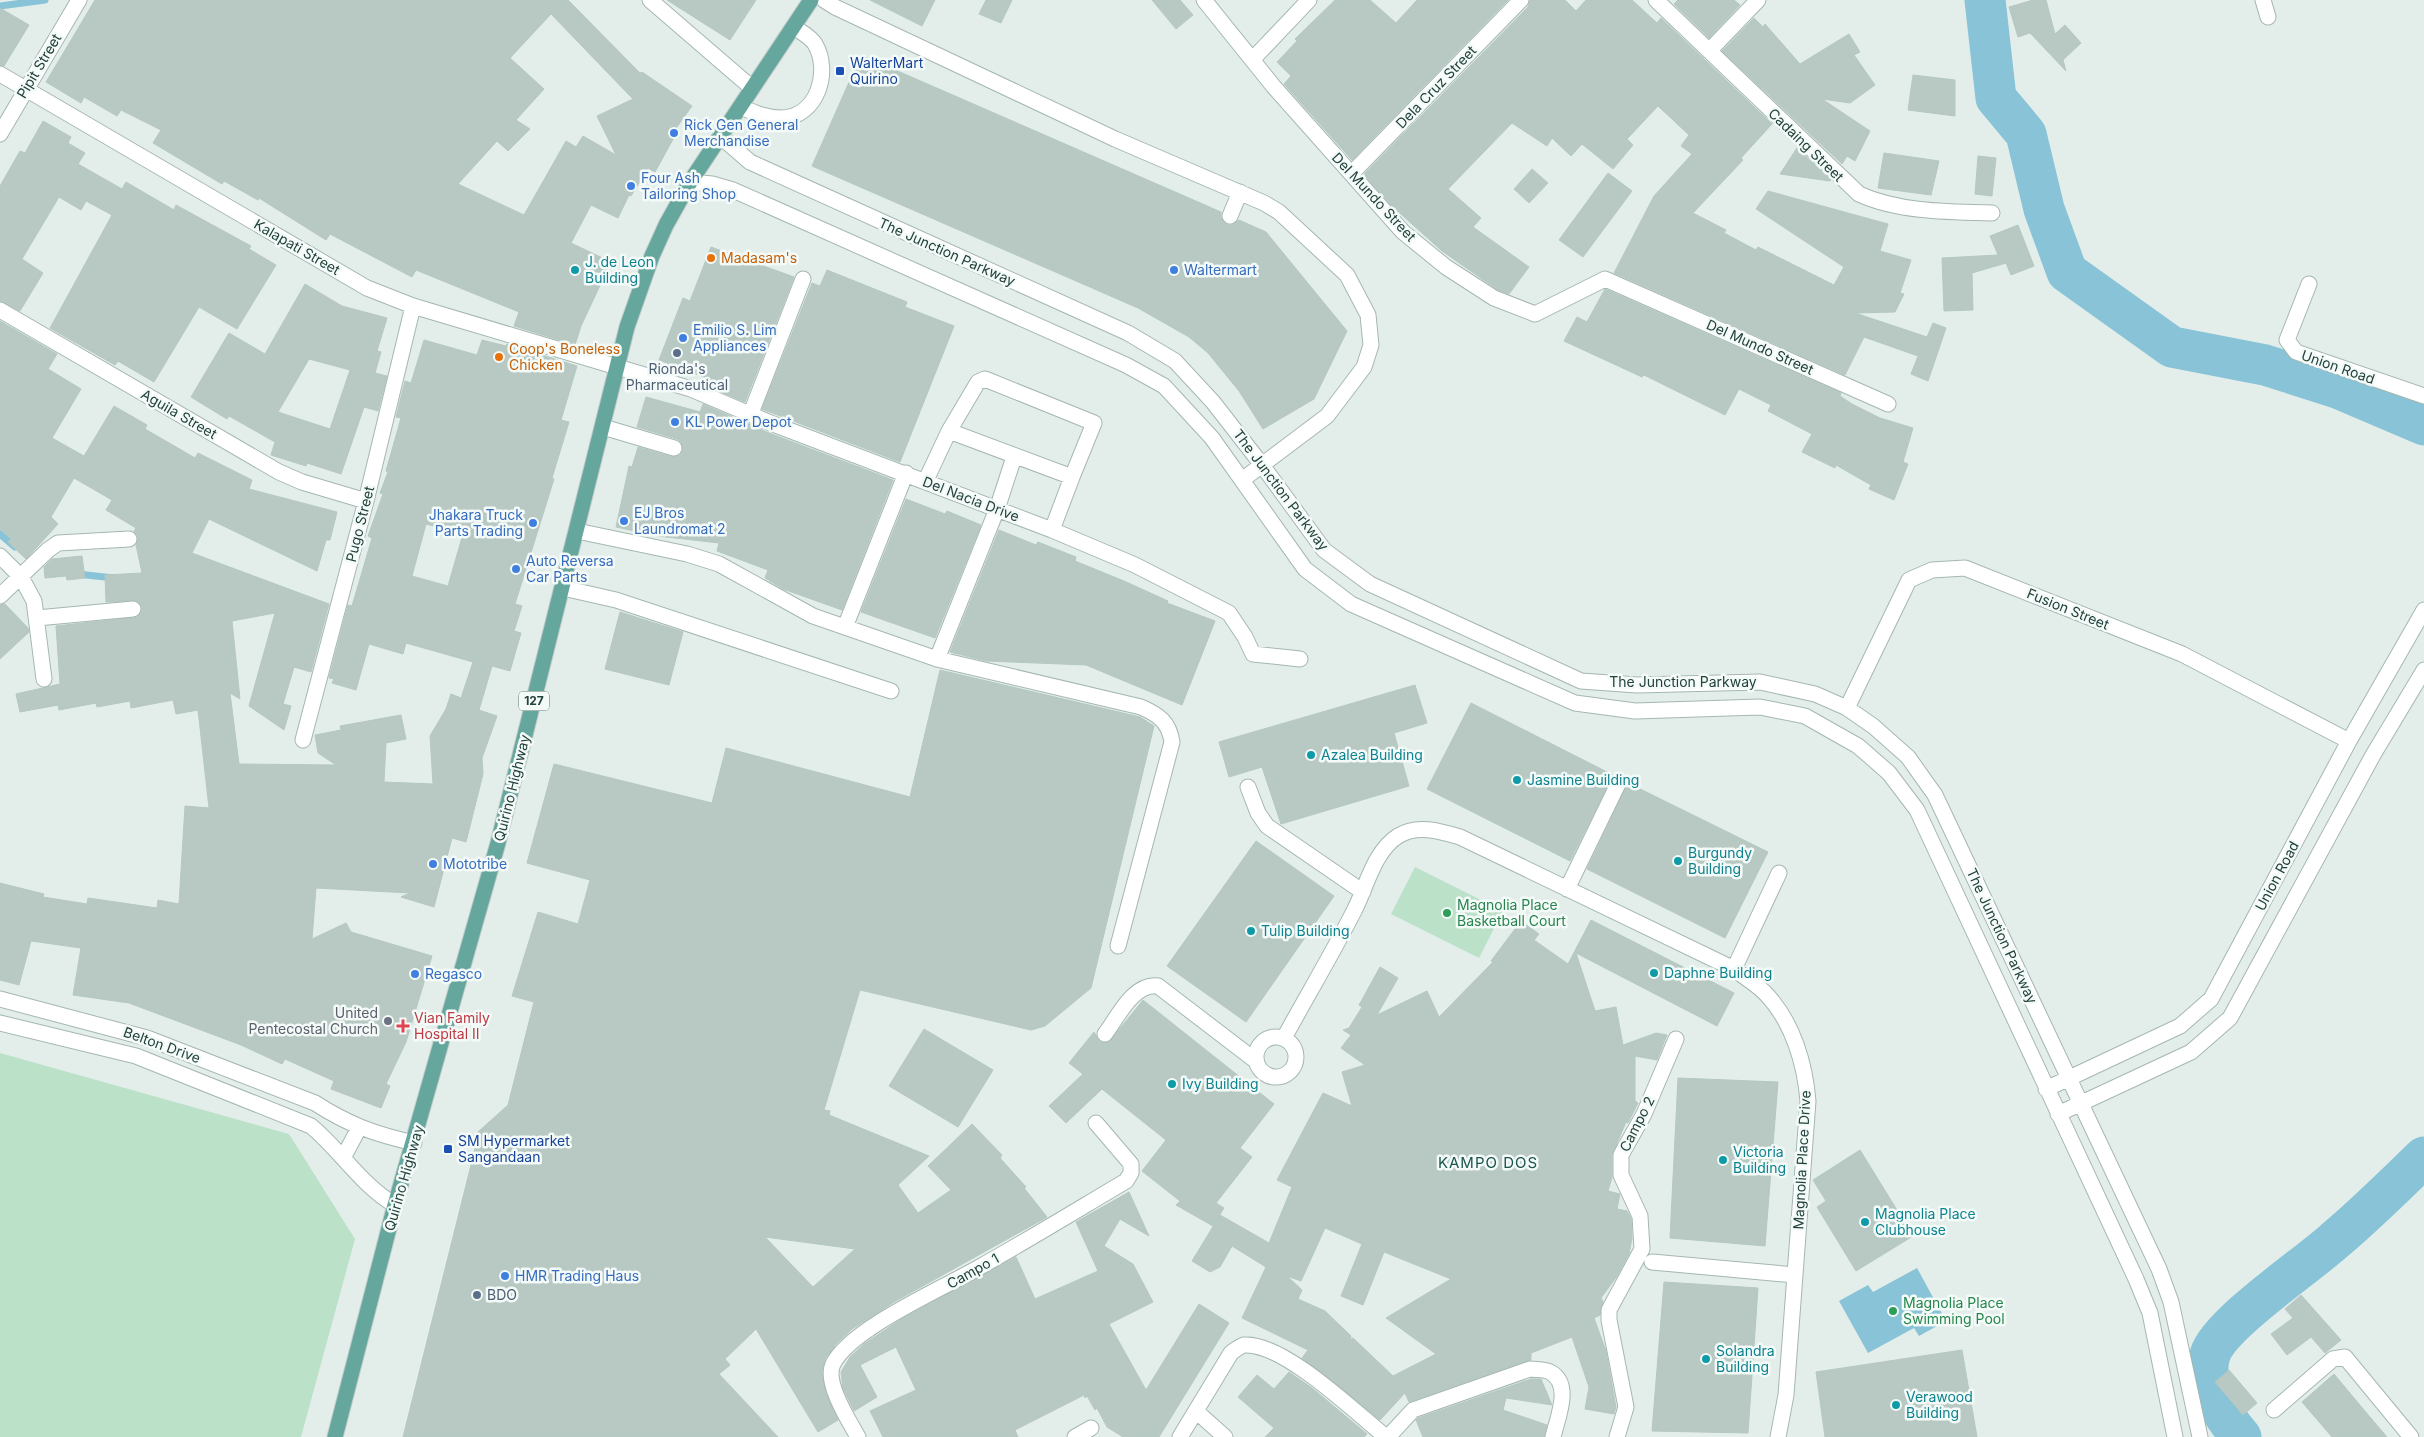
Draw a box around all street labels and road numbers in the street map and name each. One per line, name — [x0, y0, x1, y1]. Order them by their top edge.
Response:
street label: Pipit Street — [13, 30, 65, 101]
street label: Dela Cruz Street — [1392, 41, 1480, 132]
street label: Cadaing Street — [1765, 104, 1848, 185]
street label: Del Mundo Street — [1329, 149, 1420, 245]
street label: The Junction Parkway — [876, 214, 1018, 289]
street label: Kalapati Street — [251, 215, 344, 278]
street label: Del Mundo Street — [1704, 315, 1817, 378]
street label: Union Road — [2299, 346, 2377, 387]
street label: Aguila Street — [138, 385, 220, 442]
street label: The Junction Parkway — [1230, 426, 1333, 554]
street label: Del Nacia Drive — [921, 472, 1022, 525]
street label: Pugo Street — [342, 484, 377, 564]
street label: Fusion Street — [2025, 584, 2112, 633]
street label: The Junction Parkway — [1609, 673, 1757, 690]
road number: 127 — [519, 691, 549, 710]
street label: Quirino Highway — [490, 733, 533, 843]
street label: Union Road — [2251, 838, 2302, 914]
street label: The Junction Parkway — [1964, 865, 2041, 1006]
street label: Belton Drive — [121, 1023, 203, 1066]
street label: Magnolia Place Drive — [1789, 1090, 1814, 1230]
street label: Campo 2 — [1615, 1093, 1658, 1154]
street label: Quirino Highway — [380, 1123, 427, 1233]
street label: Campo 1 — [944, 1249, 1002, 1292]

